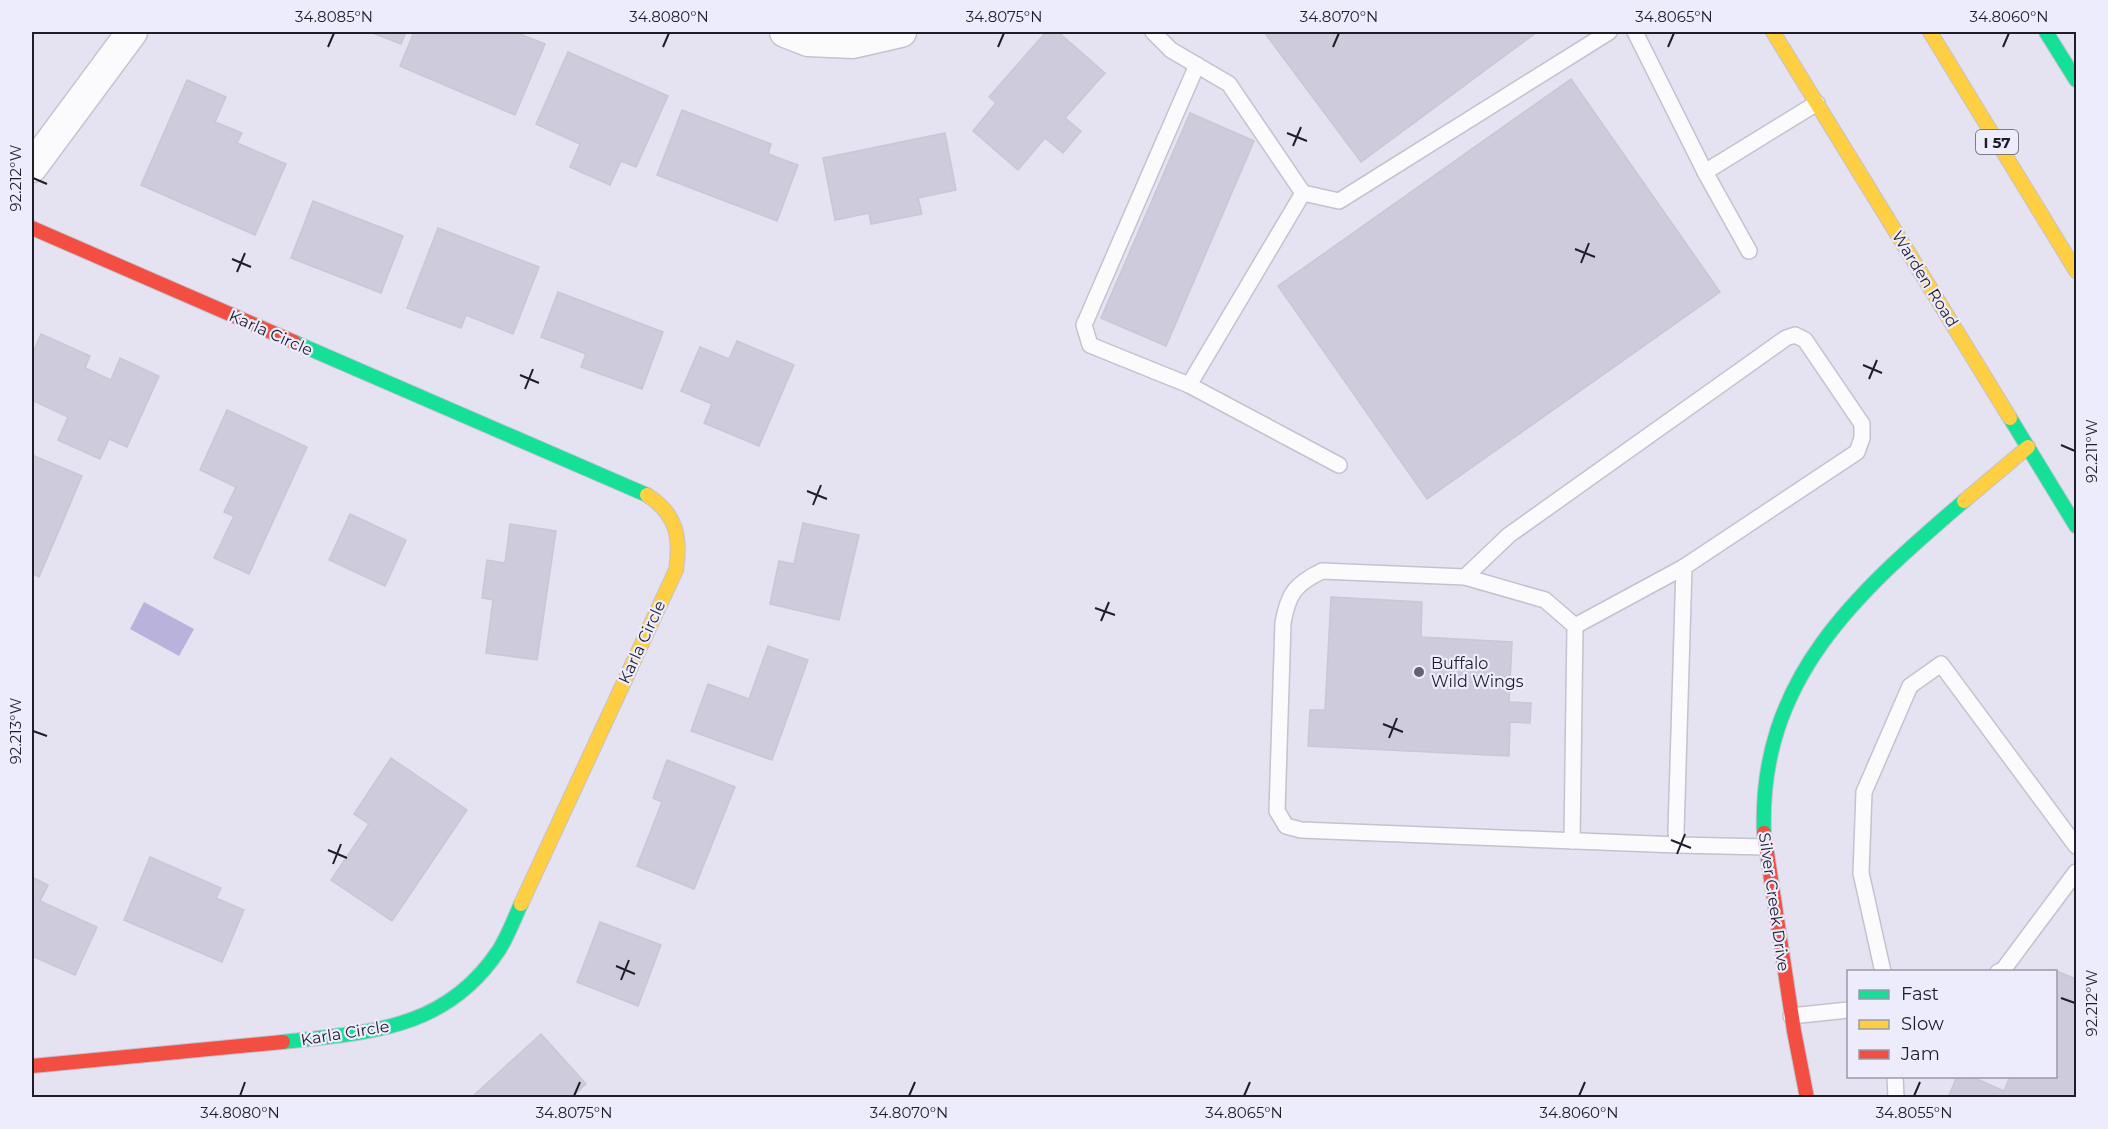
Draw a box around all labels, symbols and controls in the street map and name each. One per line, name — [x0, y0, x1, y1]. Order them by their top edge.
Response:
text: 34.8085°N — [295, 7, 373, 26]
text: 34.8080°N — [629, 7, 709, 26]
text: 34.8075°N — [966, 7, 1042, 26]
text: 34.8070°N — [1300, 7, 1378, 26]
text: 34.8065°N — [1635, 7, 1713, 26]
text: 34.8060°N — [1969, 7, 2049, 26]
road number: I 57 — [1976, 130, 2018, 154]
text: 92.212°W — [6, 144, 25, 211]
street label: Warden Road — [1888, 227, 1962, 331]
street label: Karla Circle — [226, 306, 316, 360]
text: 92.211°W — [2082, 419, 2101, 483]
street label: Karla Circle — [614, 597, 670, 687]
place label: Buffalo Wild Wings — [1431, 654, 1524, 691]
marker: Buffalo Wild Wings — [1412, 665, 1426, 679]
text: 92.213°W — [6, 697, 25, 764]
street label: Silver Creek Drive — [1755, 831, 1793, 973]
text: 92.212°W — [2082, 969, 2101, 1036]
legend — [1847, 970, 2057, 1078]
text: Fast — [1901, 983, 1939, 1005]
text: Slow — [1901, 1013, 1944, 1035]
street label: Karla Circle — [299, 1017, 391, 1049]
text: Jam — [1900, 1043, 1940, 1065]
text: 34.8080°N — [200, 1103, 280, 1122]
text: 34.8075°N — [536, 1103, 612, 1122]
text: 34.8070°N — [870, 1103, 948, 1122]
text: 34.8065°N — [1205, 1103, 1283, 1122]
text: 34.8060°N — [1539, 1103, 1619, 1122]
text: 34.8055°N — [1876, 1103, 1952, 1122]

